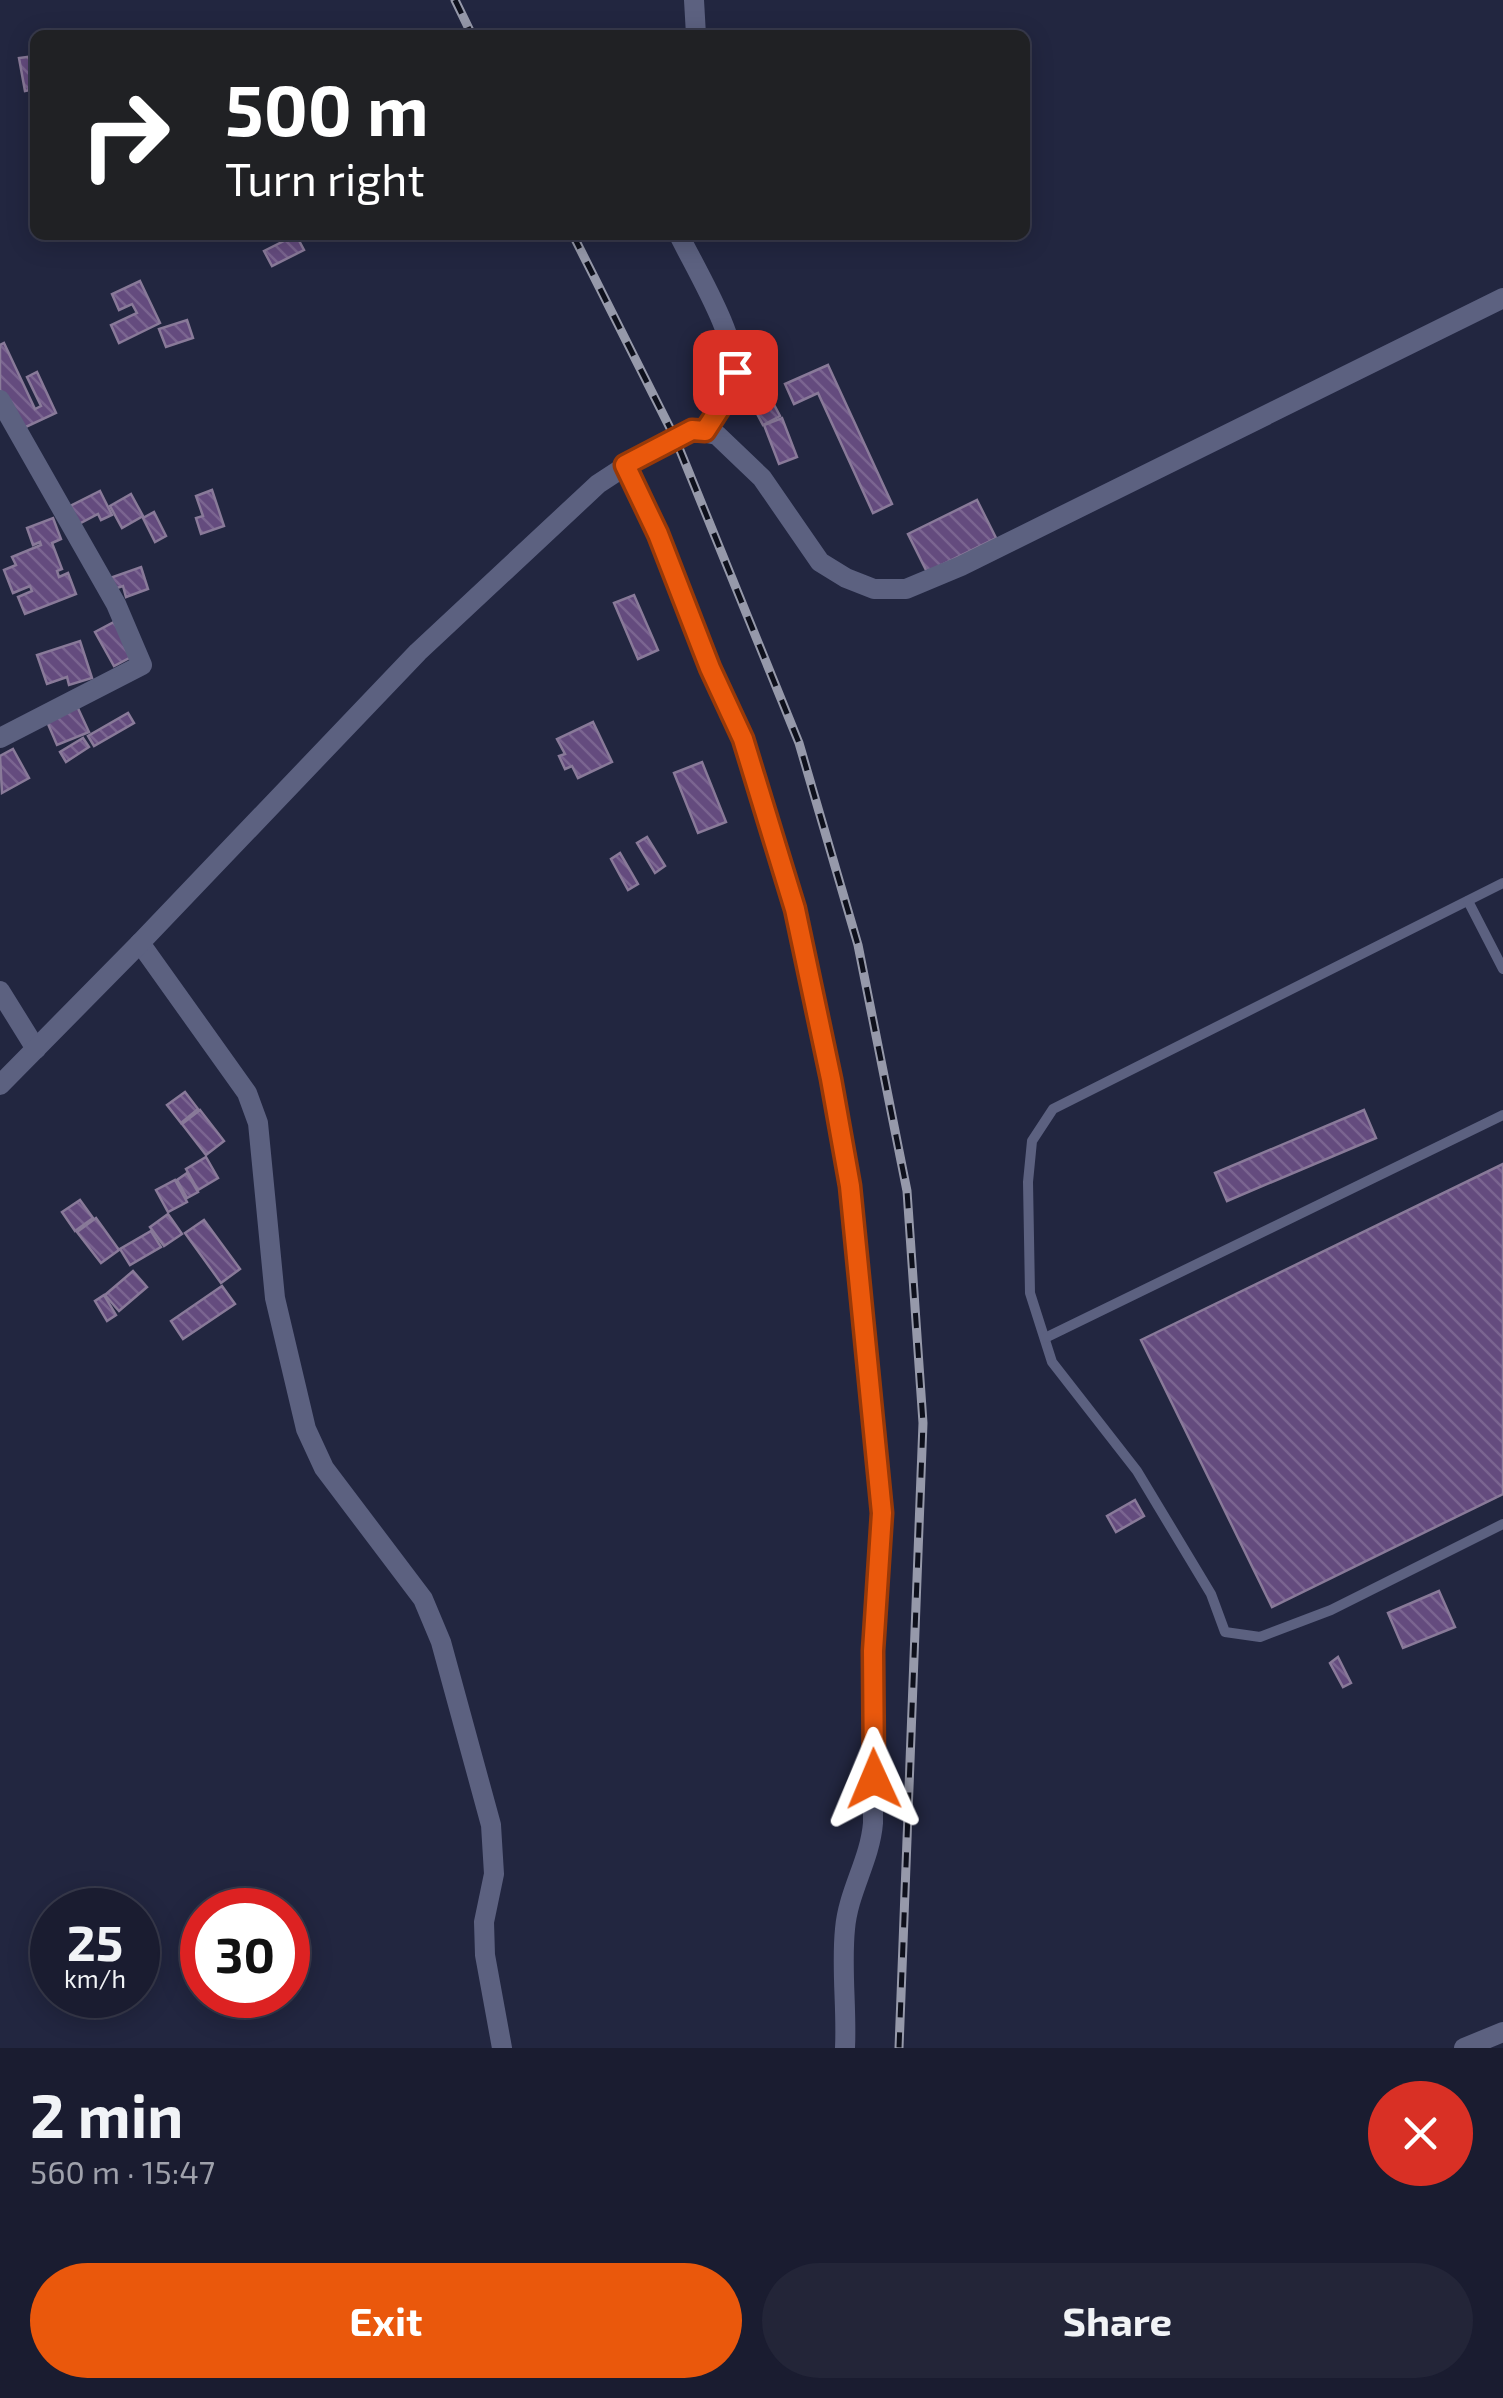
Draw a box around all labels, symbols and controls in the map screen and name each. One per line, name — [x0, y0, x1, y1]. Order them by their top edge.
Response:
text: 500 m — [225, 66, 429, 150]
icon: right — [60, 70, 190, 200]
text: Turn right — [225, 151, 425, 205]
pin — [693, 330, 778, 415]
icon: arrive — [708, 345, 763, 400]
position arrow — [822, 1727, 926, 1831]
speed limit sign: 30 — [180, 1888, 310, 2018]
text: 25 — [67, 1911, 123, 1971]
text: km/h — [64, 1963, 126, 1993]
text: 2 min — [30, 2078, 183, 2150]
button: close — [1368, 2081, 1473, 2186]
text: 560 m · 15:47 — [30, 2152, 215, 2190]
button: Exit — [30, 2263, 742, 2378]
button: Share — [762, 2263, 1473, 2378]

